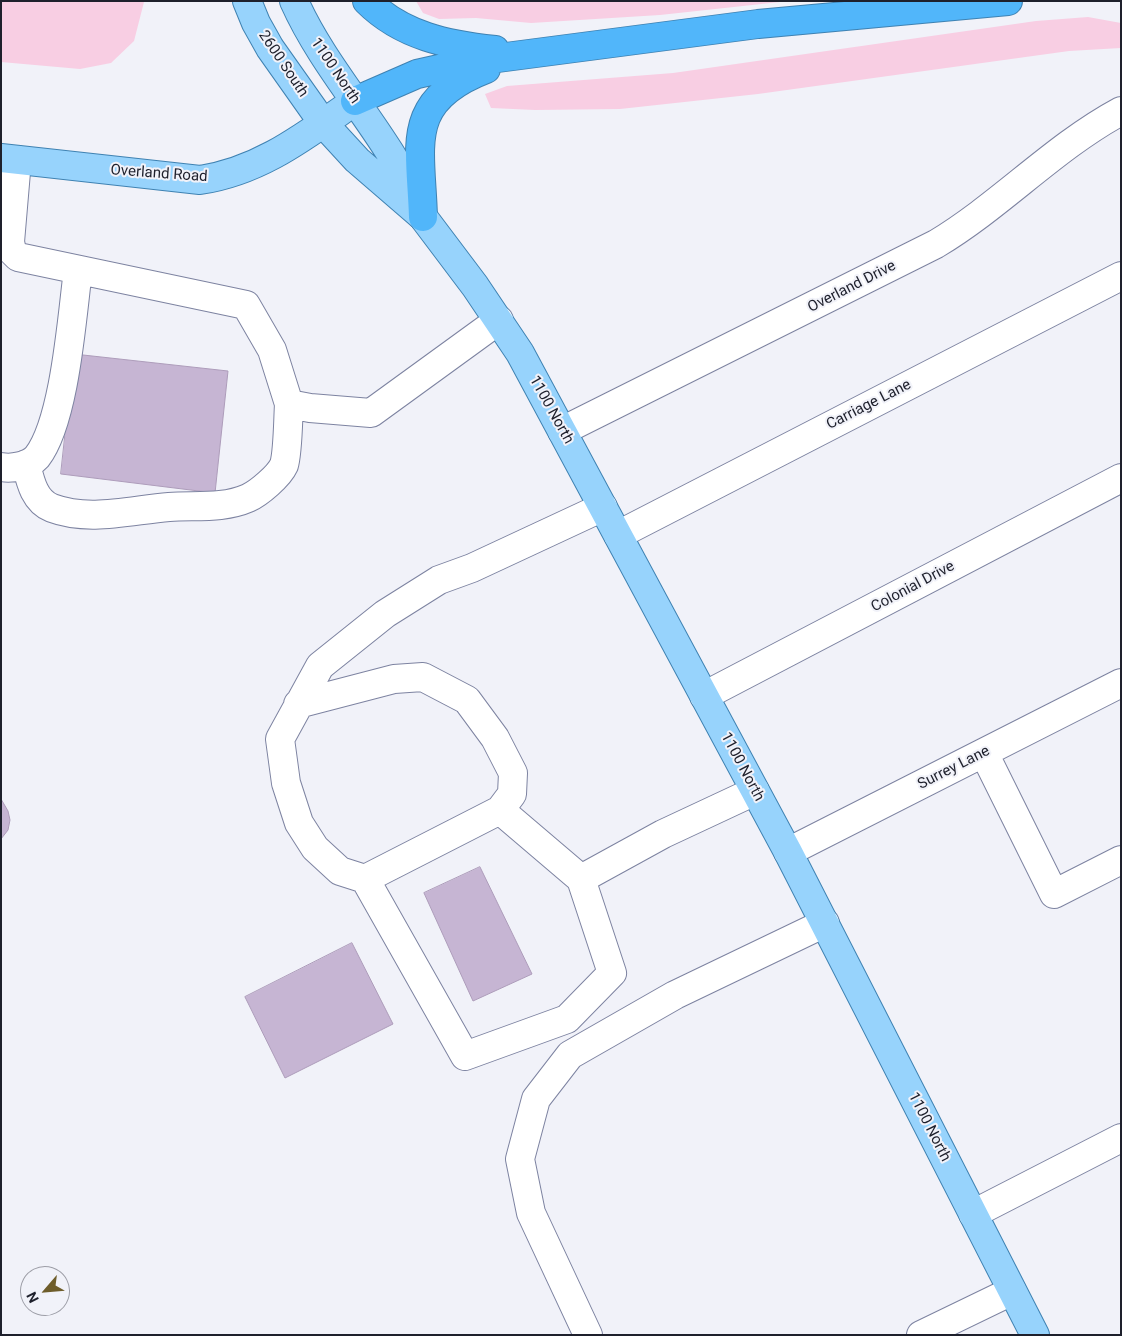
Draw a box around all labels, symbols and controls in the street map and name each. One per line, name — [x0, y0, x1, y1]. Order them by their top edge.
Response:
street label: 2600 South — [254, 27, 312, 101]
street label: 1100 North — [306, 35, 364, 107]
street label: Overland Road — [110, 162, 208, 186]
street label: Overland Drive — [805, 257, 899, 317]
street label: 1100 North — [525, 373, 577, 447]
street label: Carriage Lane — [824, 376, 914, 434]
street label: Colonial Drive — [868, 558, 958, 616]
street label: 1100 North — [716, 730, 768, 804]
street label: Surrey Lane — [915, 742, 993, 794]
street label: 1100 North — [904, 1089, 954, 1165]
north arrow — [20, 1266, 70, 1316]
text: N — [23, 1289, 42, 1305]

